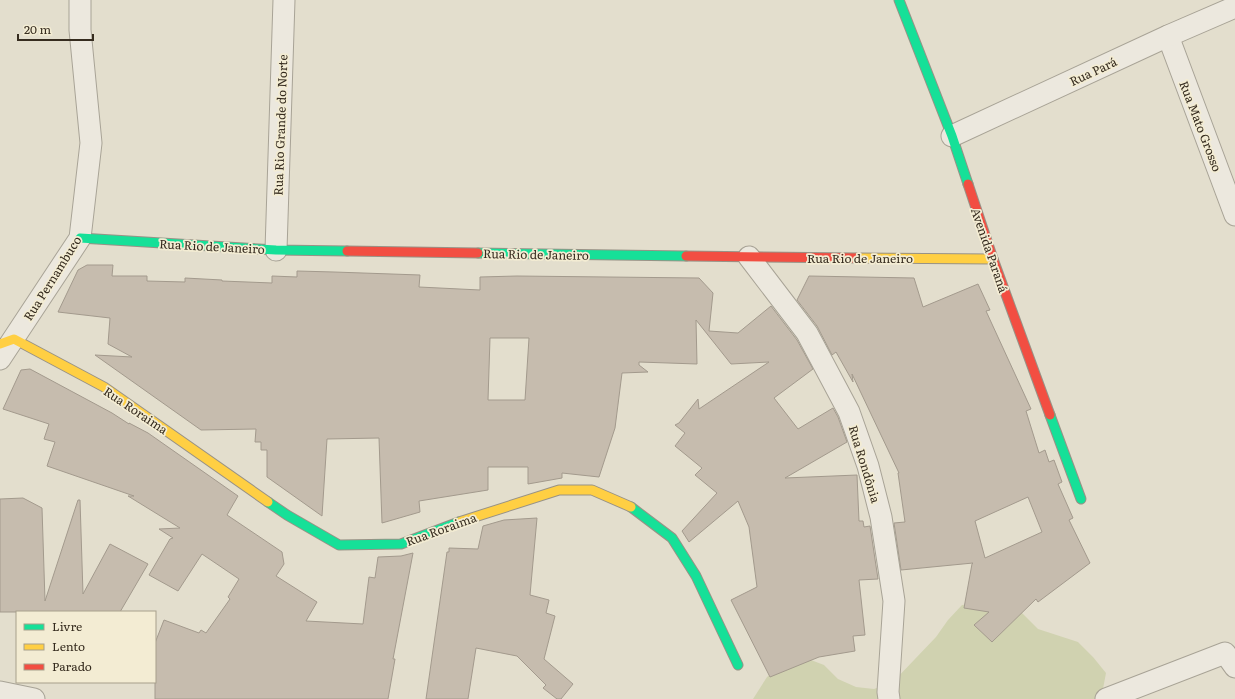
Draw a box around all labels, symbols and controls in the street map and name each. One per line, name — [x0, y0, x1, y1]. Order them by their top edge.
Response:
scale bar — [18, 16, 93, 42]
text: 20 m — [24, 20, 51, 38]
street label: Rua Pará — [1066, 52, 1120, 90]
street label: Rua Rio Grande do Norte — [269, 54, 291, 196]
street label: Rua Mato Grosso — [1175, 78, 1227, 174]
street label: Avenida Paraná — [967, 205, 1013, 295]
street label: Rua Pernambuco — [19, 232, 85, 324]
street label: Rua Rio de Janeiro — [159, 234, 265, 258]
street label: Rua Rio de Janeiro — [483, 244, 589, 264]
street label: Rua Rio de Janeiro — [807, 249, 913, 267]
street label: Rua Roraima — [100, 382, 172, 438]
street label: Rua Rondônia — [845, 423, 886, 506]
street label: Rua Roraima — [403, 508, 479, 550]
legend — [16, 611, 156, 683]
text: Livre — [52, 617, 82, 635]
text: Lento — [52, 637, 85, 655]
text: Parado — [52, 657, 92, 675]

